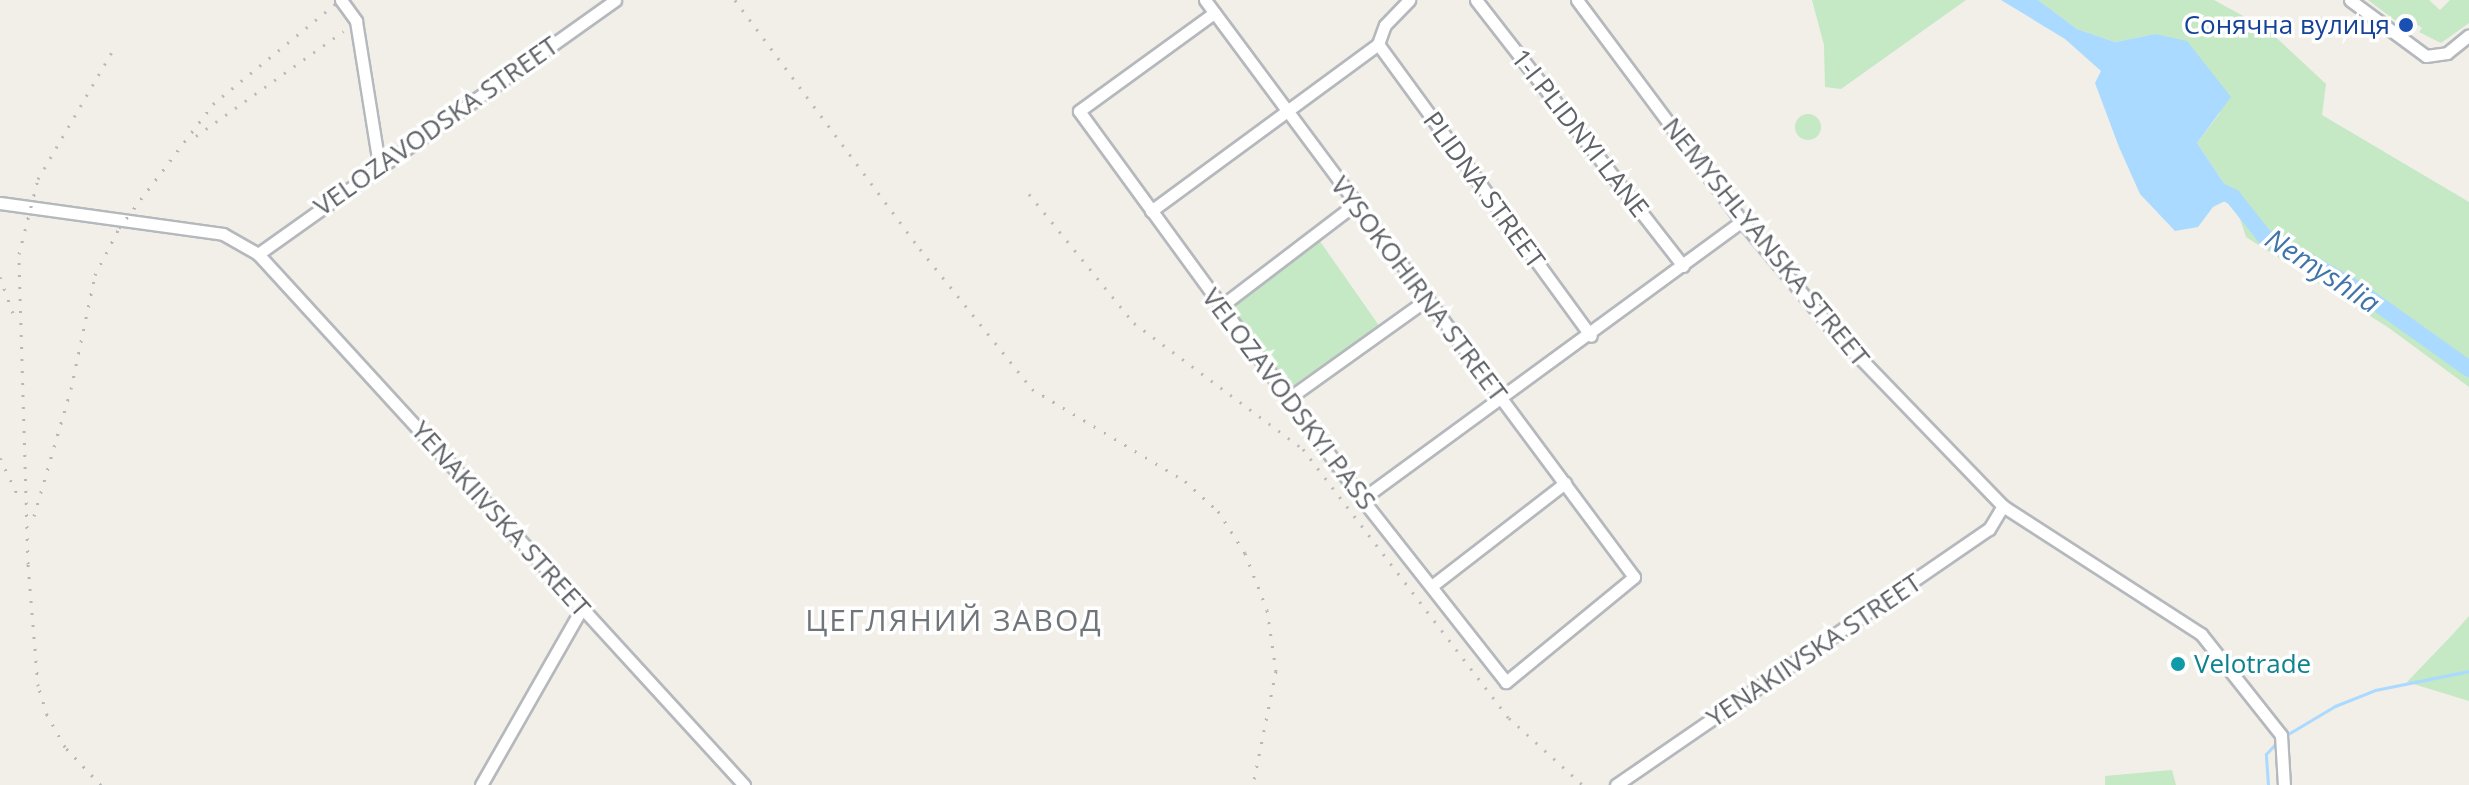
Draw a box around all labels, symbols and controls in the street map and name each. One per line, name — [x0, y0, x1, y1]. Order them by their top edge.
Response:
place label: Сонячна вулиця — [2184, 9, 2390, 41]
marker: Сонячна вулиця — [2397, 16, 2415, 34]
street label: VELOZAVODSKA STREET — [308, 30, 564, 222]
street label: 1-I PLIDNYI LANE — [1505, 43, 1655, 223]
street label: PLIDNA STREET — [1417, 106, 1551, 274]
street label: NEMYSHLYANSKA STREET — [1656, 111, 1876, 373]
street label: VYSOKOHIRNA STREET — [1324, 170, 1514, 408]
water label: Nemyshlia — [2260, 221, 2386, 319]
street label: VELOZAVODSKYI PASS — [1196, 282, 1382, 516]
street label: YENAKIIVSKA STREET — [405, 415, 597, 623]
street label: YENAKIIVSKA STREET — [1701, 567, 1927, 733]
district label: ЦЕГЛЯНИЙ ЗАВОД — [805, 602, 1103, 638]
place label: Velotrade — [2194, 648, 2311, 680]
marker: Velotrade — [2169, 655, 2187, 673]

